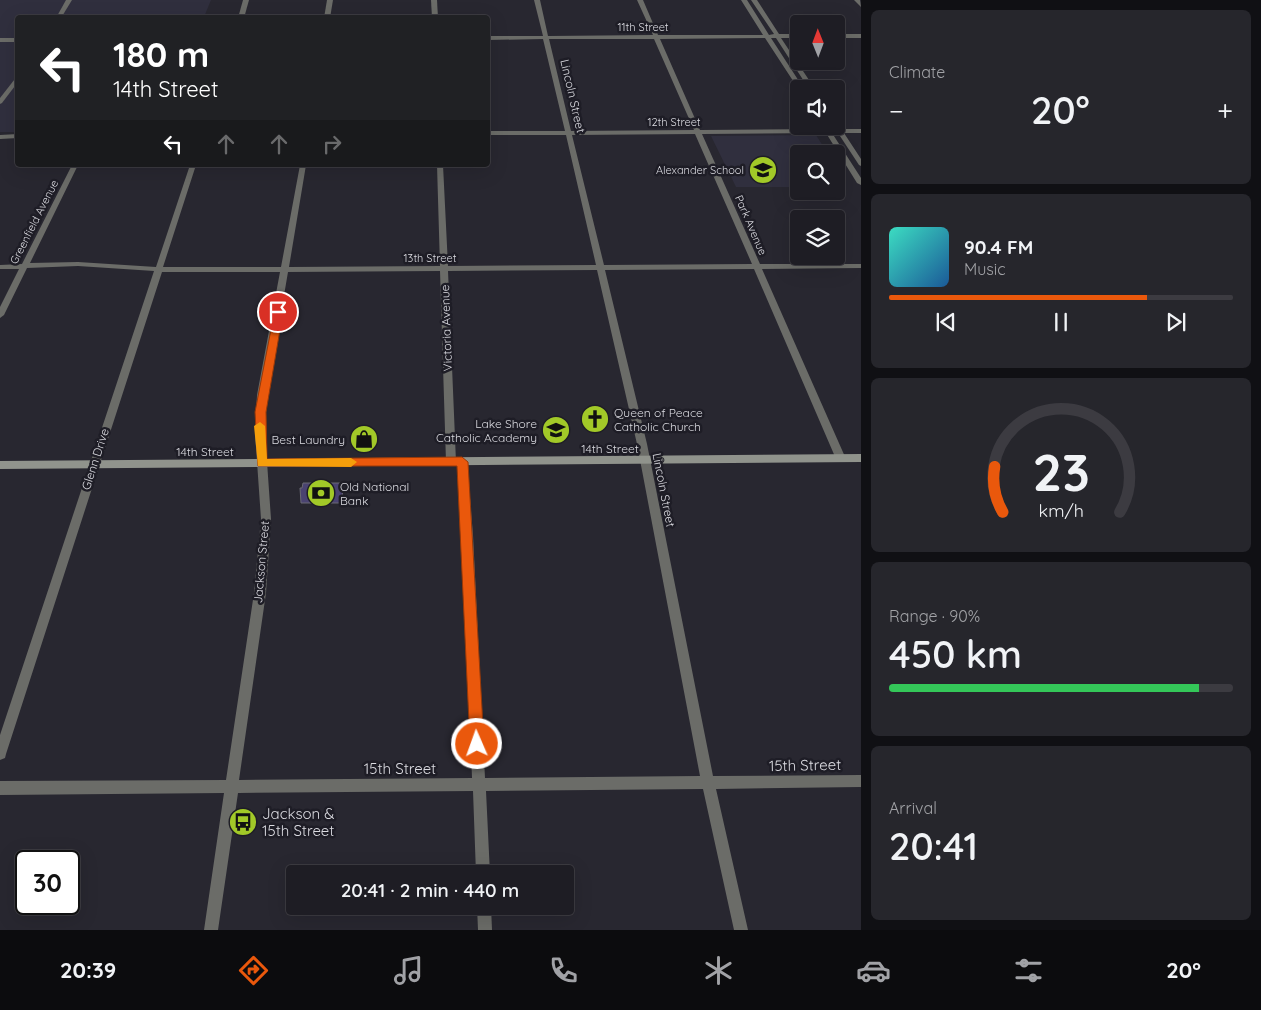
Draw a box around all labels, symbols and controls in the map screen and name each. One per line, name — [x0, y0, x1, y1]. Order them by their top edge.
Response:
north arrow — [790, 15, 845, 70]
map controls — [790, 15, 845, 265]
street label: 11th Street — [617, 20, 669, 34]
text: 180 m — [113, 32, 209, 76]
icon: left — [30, 35, 95, 100]
street label: Lincoln Street — [557, 58, 589, 134]
text: Climate — [889, 62, 945, 82]
text: 14th Street — [113, 75, 219, 103]
button: sound — [790, 80, 845, 135]
text: 20° — [1031, 86, 1090, 134]
text: − — [889, 93, 904, 128]
text: + — [1217, 93, 1233, 128]
street label: 12th Street — [647, 115, 701, 129]
icon: left — [159, 130, 187, 158]
icon: ahead — [212, 130, 240, 158]
icon: ahead — [265, 130, 293, 158]
icon: right — [318, 130, 346, 158]
button: search — [790, 145, 845, 200]
school or university icon: Alexander School — [748, 155, 778, 185]
place label: Alexander School — [656, 163, 744, 177]
street label: Greenfield Avenue — [7, 178, 61, 266]
street label: Park Avenue — [732, 193, 770, 257]
button: layers — [790, 210, 845, 265]
text: 90.4 FM — [964, 235, 1033, 259]
street label: 13th Street — [404, 251, 457, 265]
text: Music — [964, 259, 1006, 279]
street label: Victoria Avenue — [437, 284, 455, 372]
pin — [257, 291, 299, 333]
icon: arrive — [264, 298, 292, 326]
icon: previous — [932, 308, 960, 336]
icon: pause — [1047, 308, 1075, 336]
icon: next — [1162, 308, 1190, 336]
church icon: Queen of Peace Catholic Church — [580, 404, 610, 434]
place label: Queen of Peace Catholic Church — [614, 405, 703, 434]
school or university icon: Lake Shore Catholic Academy — [541, 415, 571, 445]
place label: Lake Shore Catholic Academy — [436, 416, 537, 445]
shop icon: Best Laundry — [349, 424, 379, 454]
street label: Glenn Drive — [78, 426, 112, 492]
place label: Best Laundry — [271, 432, 345, 447]
text: 23 — [1032, 439, 1090, 504]
street label: 14th Street — [581, 441, 639, 456]
street label: 14th Street — [176, 444, 234, 459]
street label: Lincoln Street — [649, 452, 679, 528]
bank icon: Old National Bank — [306, 478, 336, 508]
place label: Old National Bank — [340, 479, 409, 508]
text: km/h — [1038, 499, 1084, 521]
street label: Jackson Street — [250, 520, 272, 604]
text: Range · 90% — [889, 606, 980, 626]
text: 450 km — [889, 630, 1022, 678]
position arrow — [450, 717, 502, 769]
street label: 15th Street — [769, 755, 841, 775]
street label: 15th Street — [364, 759, 436, 778]
text: Arrival — [889, 798, 937, 818]
place label: Jackson & 15th Street — [262, 804, 334, 840]
bus stop icon: Jackson & 15th Street — [228, 807, 258, 837]
text: 20:41 — [889, 822, 978, 870]
speed limit sign: 30 — [15, 850, 80, 915]
text: 20:41 · 2 min · 440 m — [341, 878, 519, 902]
icon: directions — [236, 953, 271, 988]
icon: music — [391, 953, 426, 988]
icon: phone — [546, 953, 581, 988]
icon: climate — [701, 953, 736, 988]
icon: car — [856, 953, 891, 988]
icon: filters — [1011, 953, 1046, 988]
text: 20:39 — [60, 956, 116, 984]
text: 20° — [1166, 956, 1201, 984]

